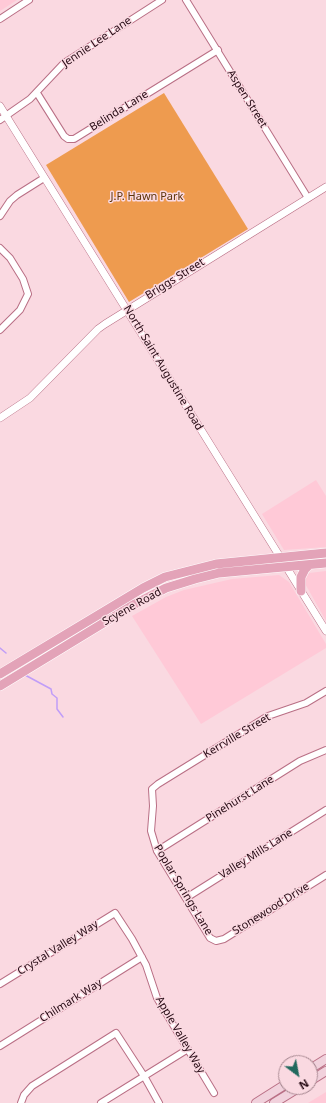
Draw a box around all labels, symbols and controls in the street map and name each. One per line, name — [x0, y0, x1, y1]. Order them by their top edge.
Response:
street label: Jennie Lee Lane — [60, 14, 134, 70]
street label: Aspen Street — [224, 68, 270, 130]
street label: Belinda Lane — [87, 88, 151, 134]
park label: J.P. Hawn Park — [111, 190, 183, 204]
street label: Briggs Street — [143, 256, 207, 302]
street label: North Saint Augustine Road — [120, 303, 206, 433]
street label: Scyene Road — [100, 585, 164, 629]
street label: Kerrville Street — [201, 711, 273, 761]
street label: Pinehurst Lane — [204, 773, 276, 825]
street label: Valley Mills Lane — [217, 826, 295, 882]
street label: Poplar Springs Lane — [151, 842, 215, 938]
street label: Stonewood Drive — [230, 880, 312, 938]
street label: Crystal Valley Way — [15, 918, 101, 978]
street label: Chilmark Way — [37, 977, 105, 1025]
street label: Apple Valley Way — [153, 994, 207, 1076]
north arrow — [278, 1055, 318, 1095]
text: N — [296, 1076, 312, 1093]

